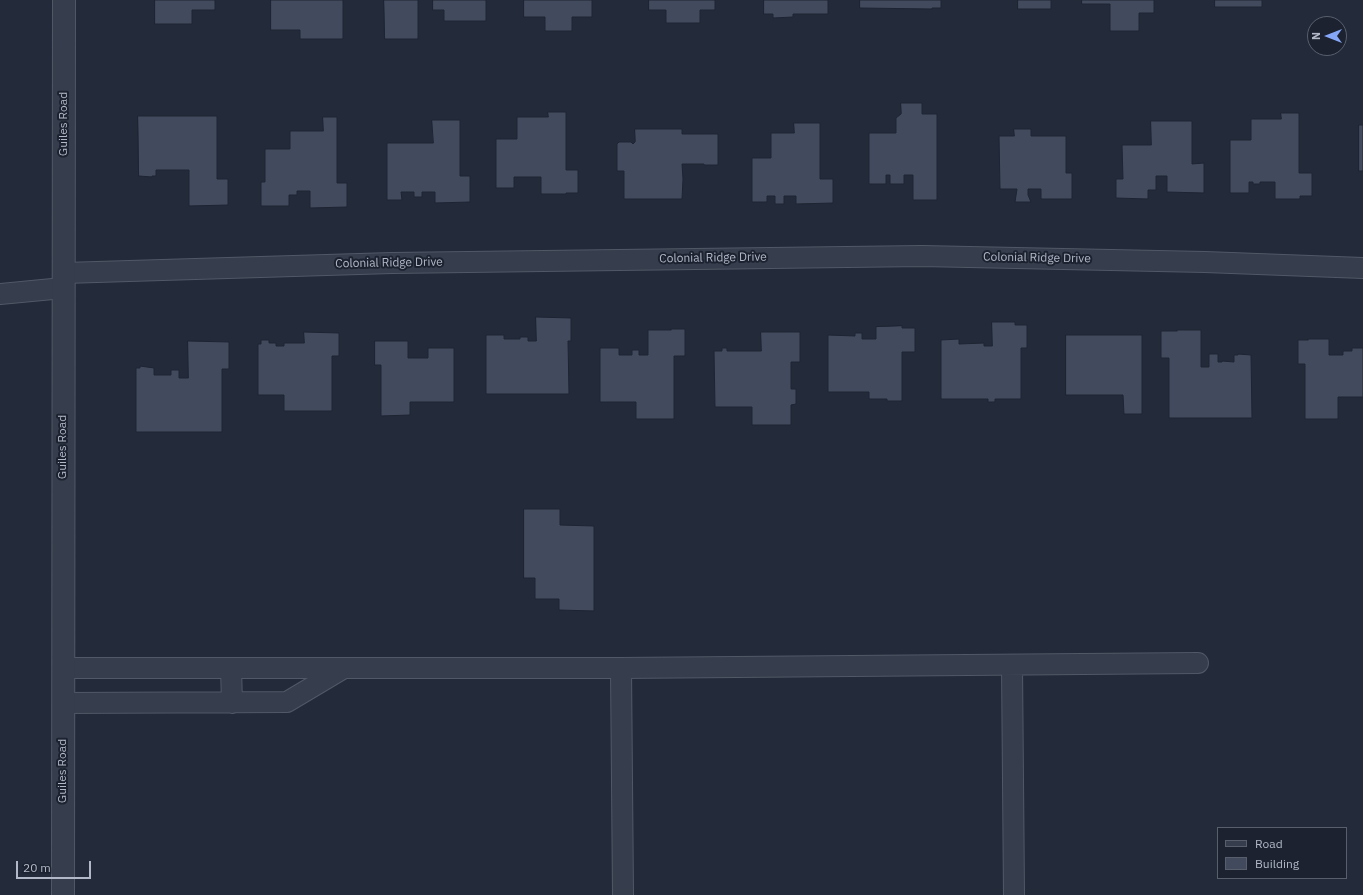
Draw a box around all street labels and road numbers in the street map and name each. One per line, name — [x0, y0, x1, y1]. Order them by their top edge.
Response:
street label: Guiles Road — [57, 92, 71, 156]
street label: Colonial Ridge Drive — [659, 250, 767, 266]
street label: Colonial Ridge Drive — [983, 250, 1091, 266]
street label: Colonial Ridge Drive — [335, 255, 443, 271]
street label: Guiles Road — [56, 415, 70, 479]
street label: Guiles Road — [56, 739, 70, 803]

